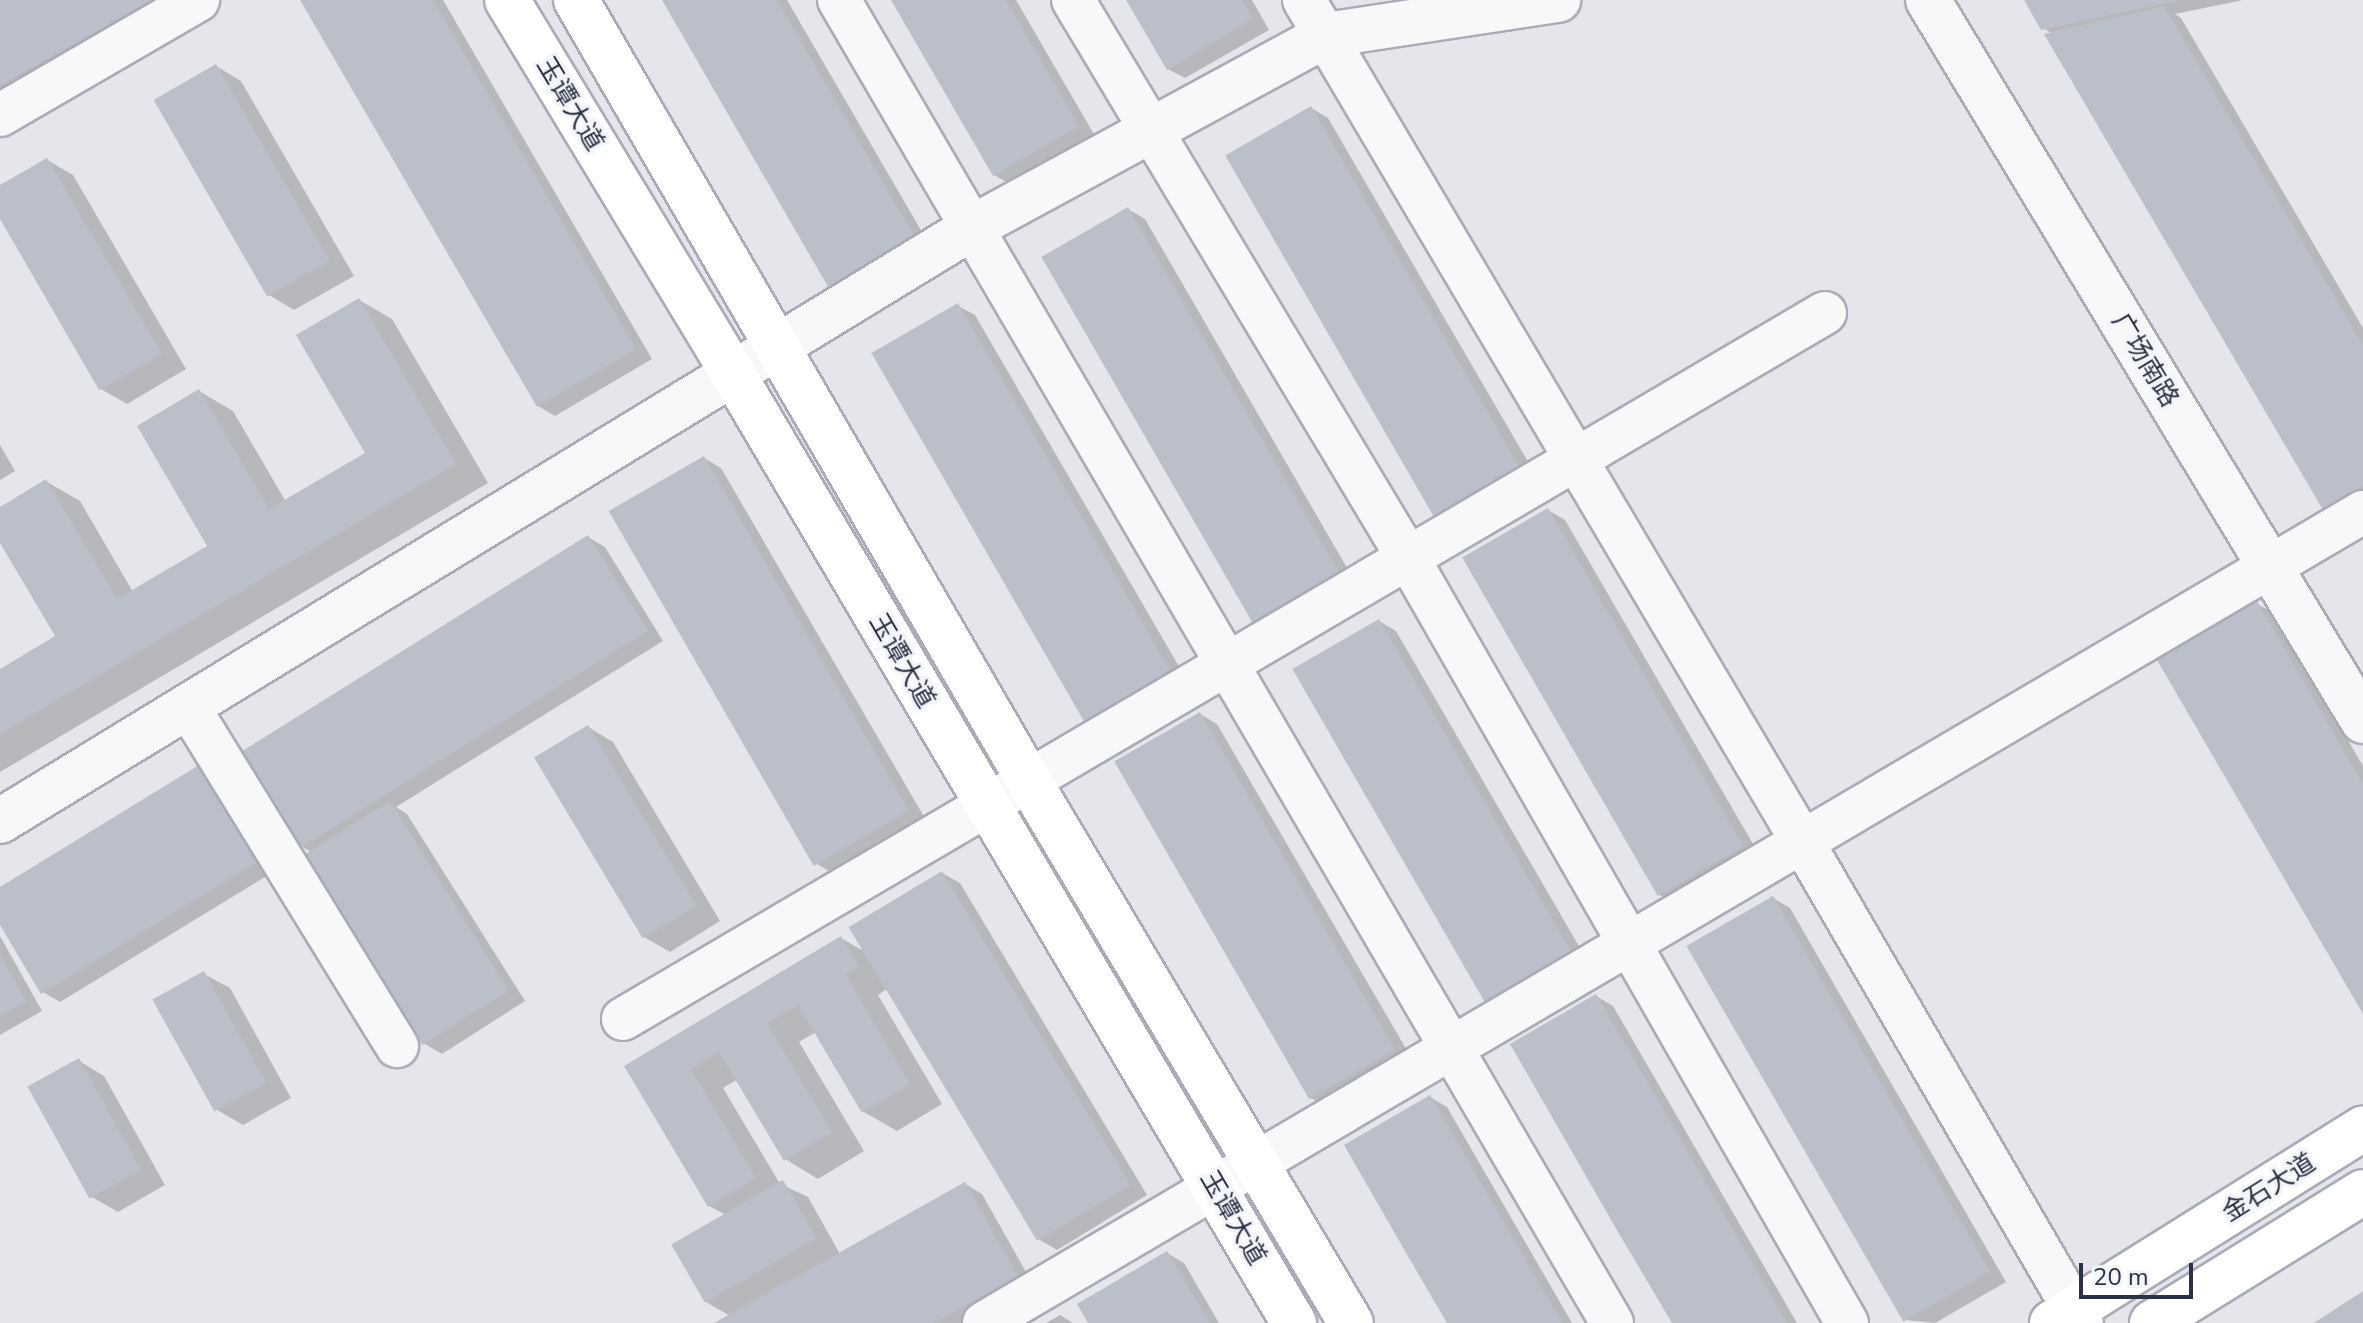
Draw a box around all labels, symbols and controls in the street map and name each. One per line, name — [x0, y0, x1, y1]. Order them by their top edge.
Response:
street label: 玉谭大道 — [530, 51, 610, 157]
street label: 广场南路 — [2105, 307, 2185, 413]
street label: 玉谭大道 — [862, 608, 942, 714]
street label: 金石大道 — [2217, 1147, 2321, 1229]
street label: 玉谭大道 — [1193, 1165, 1273, 1271]
scale bar — [2083, 1247, 2197, 1297]
text: 20 m — [2093, 1261, 2149, 1293]

